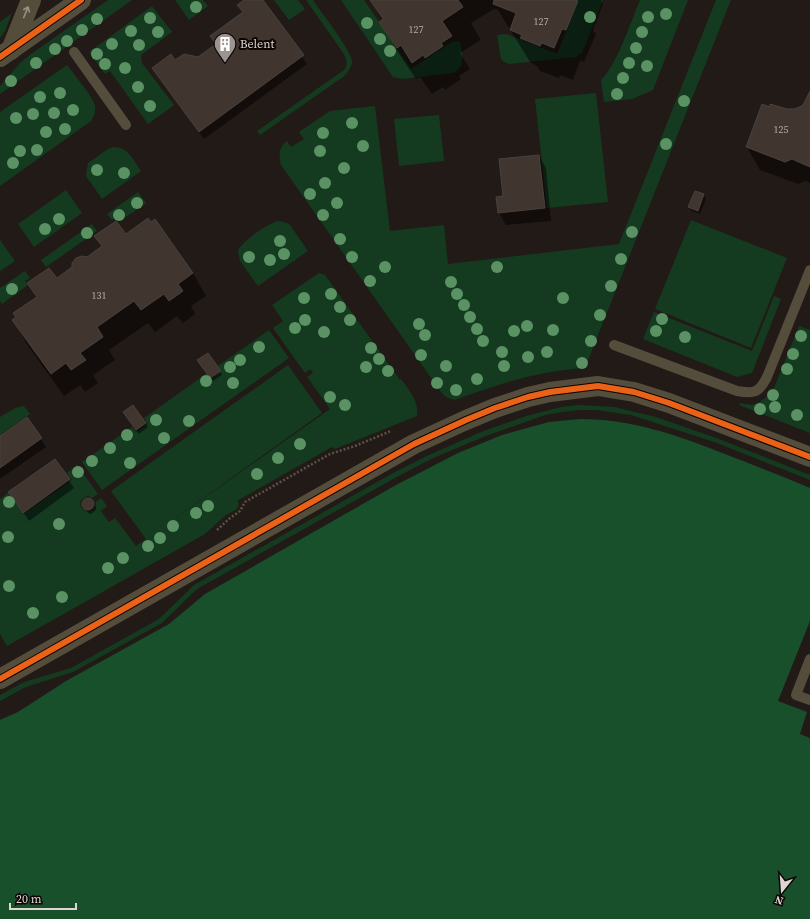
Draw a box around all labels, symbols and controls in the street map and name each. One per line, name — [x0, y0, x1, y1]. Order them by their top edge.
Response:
one-way arrow — [23, 6, 30, 18]
house number: 127 — [534, 15, 549, 28]
house number: 127 — [409, 23, 424, 36]
building icon: Belent — [212, 31, 238, 64]
place label: Belent — [240, 36, 274, 52]
house number: 125 — [774, 123, 789, 136]
house number: 131 — [92, 289, 107, 302]
north arrow — [762, 871, 802, 911]
scale bar — [10, 885, 76, 911]
text: 20 m — [16, 891, 42, 907]
text: N — [773, 892, 785, 908]

